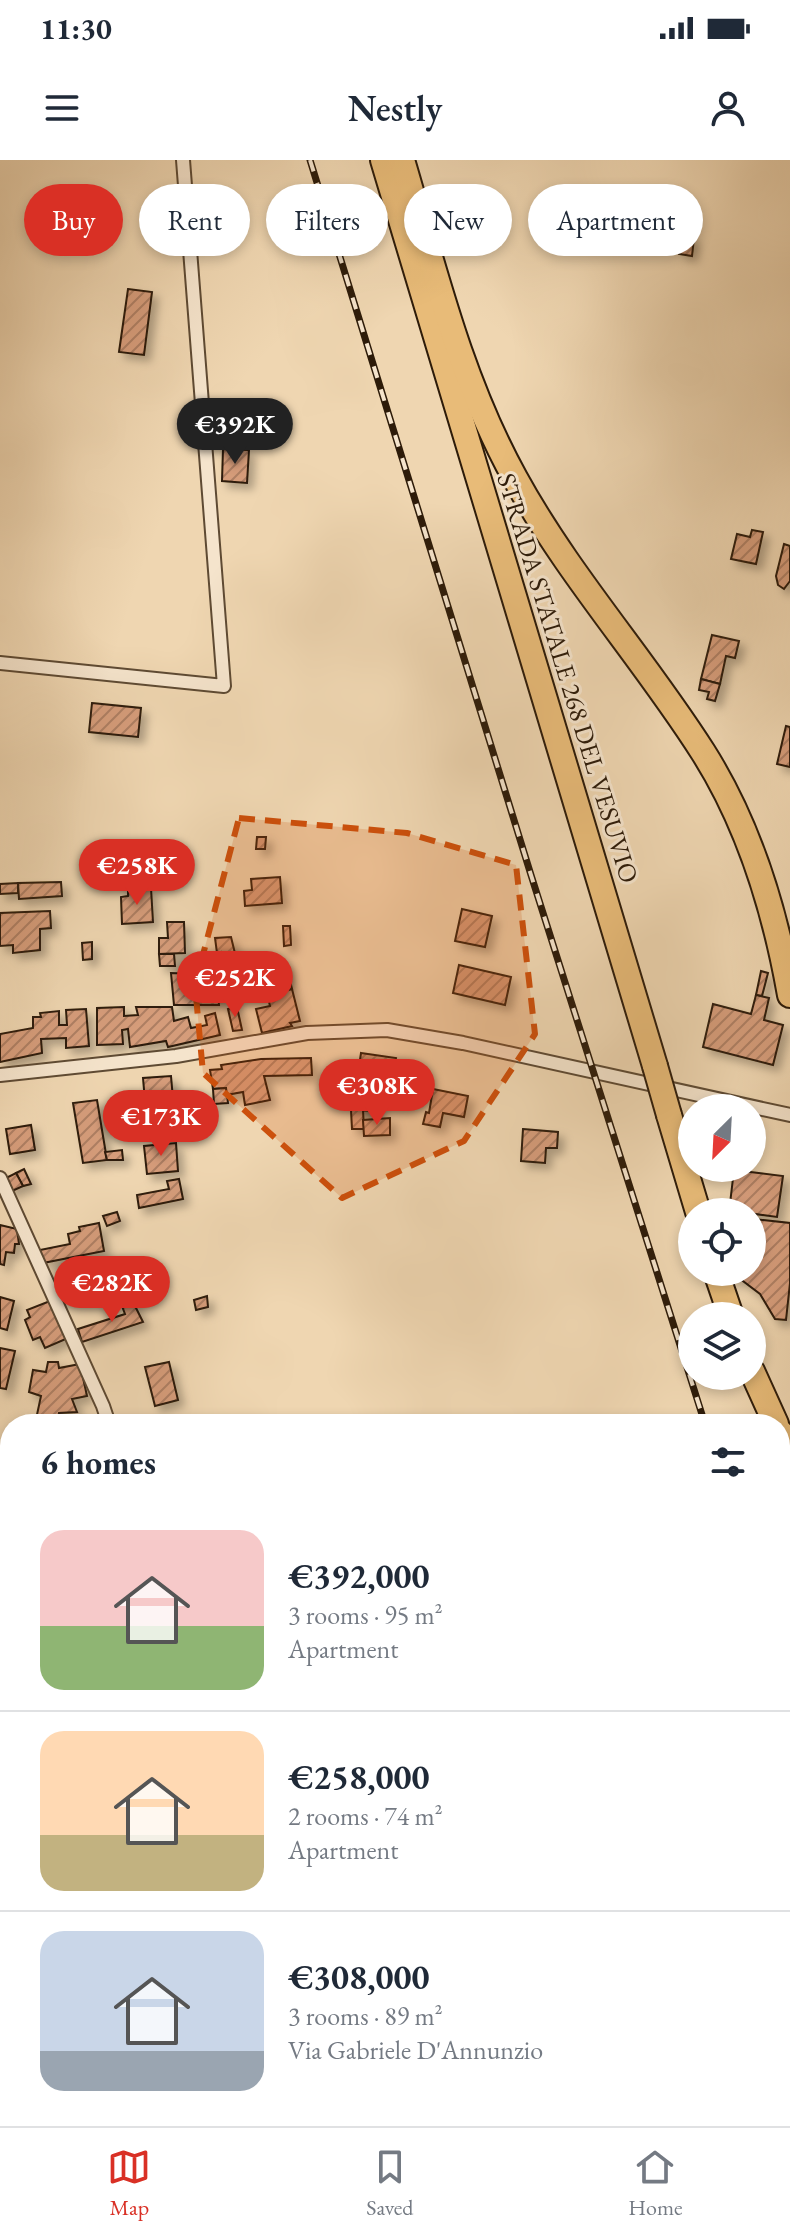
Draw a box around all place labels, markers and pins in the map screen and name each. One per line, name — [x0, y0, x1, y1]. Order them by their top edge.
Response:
pin: €392K — [179, 398, 291, 466]
pin: €258K — [81, 839, 193, 907]
pin: €252K — [179, 951, 291, 1019]
pin: €308K — [321, 1059, 433, 1127]
pin: €173K — [105, 1090, 217, 1158]
pin: €282K — [56, 1256, 168, 1324]

